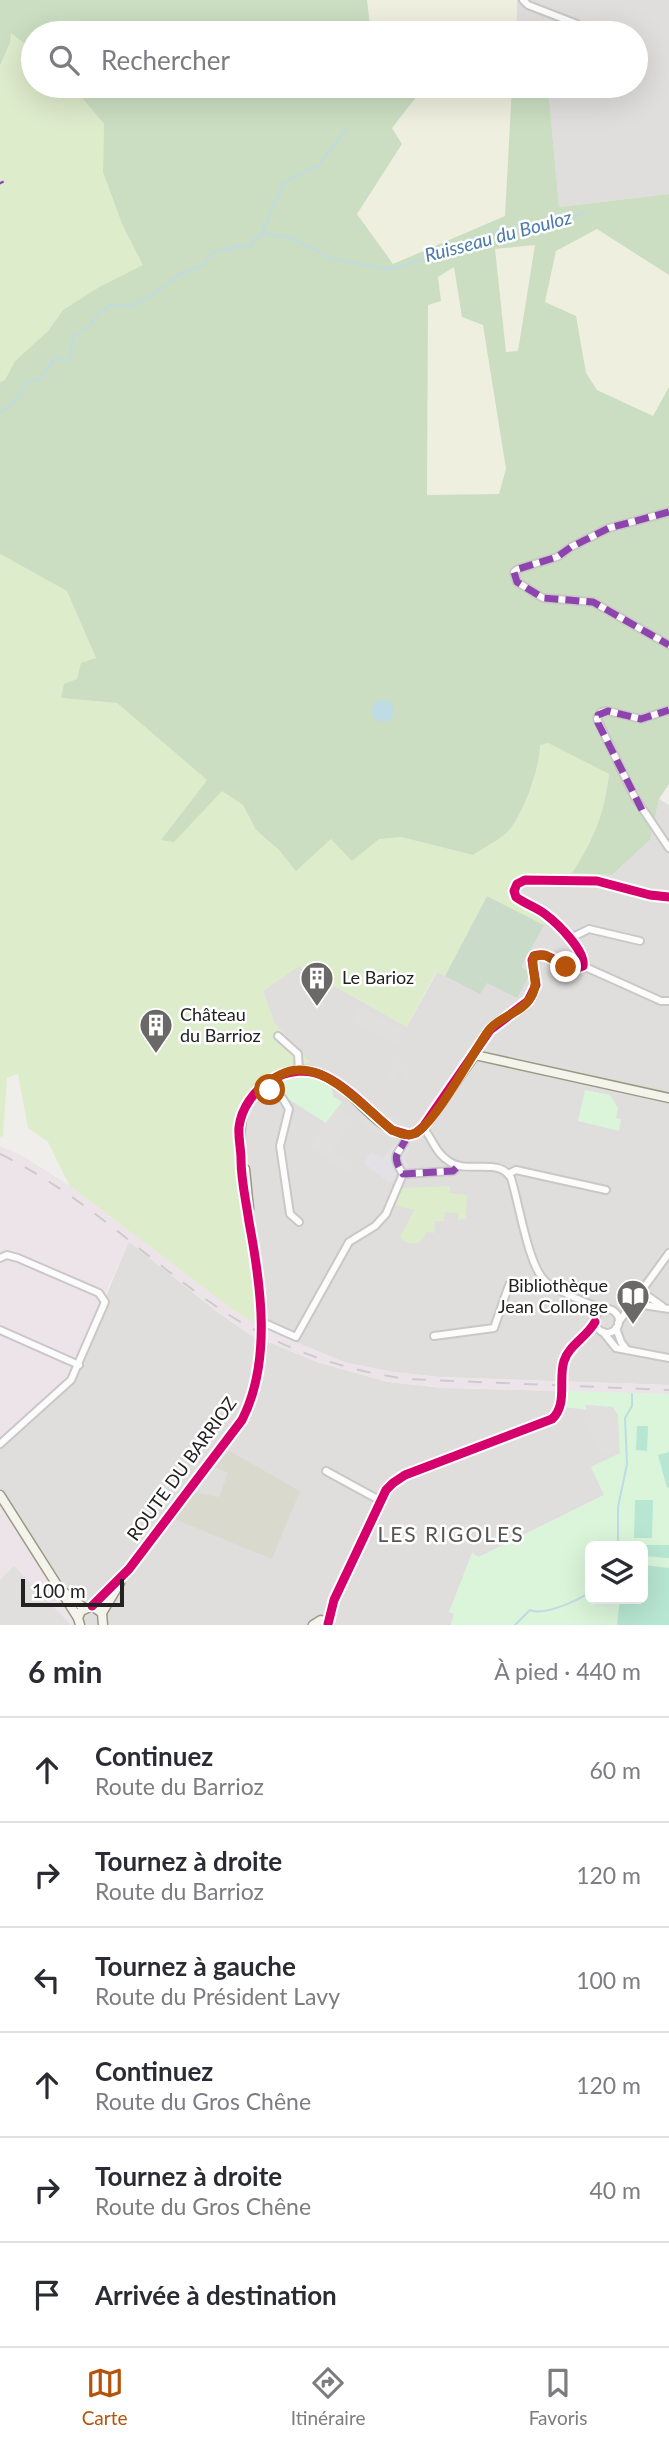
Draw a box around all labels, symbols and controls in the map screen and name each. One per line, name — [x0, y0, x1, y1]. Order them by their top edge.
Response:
search box — [21, 21, 648, 98]
icon: search — [45, 41, 83, 79]
text: Rechercher — [101, 44, 230, 76]
water label: Ruisseau du Bouloz — [422, 205, 574, 266]
route end — [550, 951, 581, 982]
building icon: Le Barioz — [298, 959, 336, 1008]
place label: Le Barioz — [342, 966, 414, 988]
place label: Château du Barrioz — [180, 1003, 261, 1046]
building icon: Château du Barrioz — [137, 1006, 175, 1055]
route start — [254, 1074, 285, 1105]
place label: Bibliothèque Jean Collonge — [498, 1274, 608, 1317]
library icon: Bibliothèque Jean Collonge — [614, 1277, 652, 1326]
street label: ROUTE DU BARRIOZ — [122, 1392, 241, 1545]
district label: LES RIGOLES — [377, 1521, 525, 1546]
map controls — [585, 1541, 648, 1604]
button: layers — [585, 1541, 648, 1604]
scale bar — [21, 1576, 124, 1608]
text: 100 m — [32, 1579, 86, 1602]
text: 6 min — [28, 1653, 102, 1689]
text: À pied · 440 m — [494, 1657, 641, 1685]
text: Continuez — [95, 1740, 213, 1772]
icon: ahead — [28, 1751, 66, 1789]
text: 60 m — [590, 1756, 641, 1784]
text: Route du Barrioz — [95, 1772, 264, 1800]
text: Tournez à droite — [95, 1845, 282, 1877]
icon: right — [28, 1856, 66, 1894]
text: 120 m — [576, 1861, 641, 1889]
text: Route du Barrioz — [95, 1877, 264, 1905]
text: Tournez à gauche — [95, 1950, 296, 1982]
icon: left — [28, 1961, 66, 1999]
text: 100 m — [576, 1966, 641, 1994]
text: Route du Président Lavy — [95, 1982, 340, 2010]
text: Continuez — [95, 2055, 213, 2087]
icon: ahead — [28, 2066, 66, 2104]
text: 120 m — [576, 2071, 641, 2099]
text: Route du Gros Chêne — [95, 2087, 311, 2115]
text: Tournez à droite — [95, 2160, 282, 2192]
icon: right — [28, 2171, 66, 2209]
text: 40 m — [590, 2176, 641, 2204]
text: Route du Gros Chêne — [95, 2192, 311, 2220]
icon: arrive — [28, 2276, 66, 2314]
text: Arrivée à destination — [95, 2279, 337, 2311]
tab: Carte — [82, 2364, 127, 2429]
tab: Itinéraire — [291, 2364, 365, 2429]
tab: Favoris — [529, 2364, 587, 2429]

